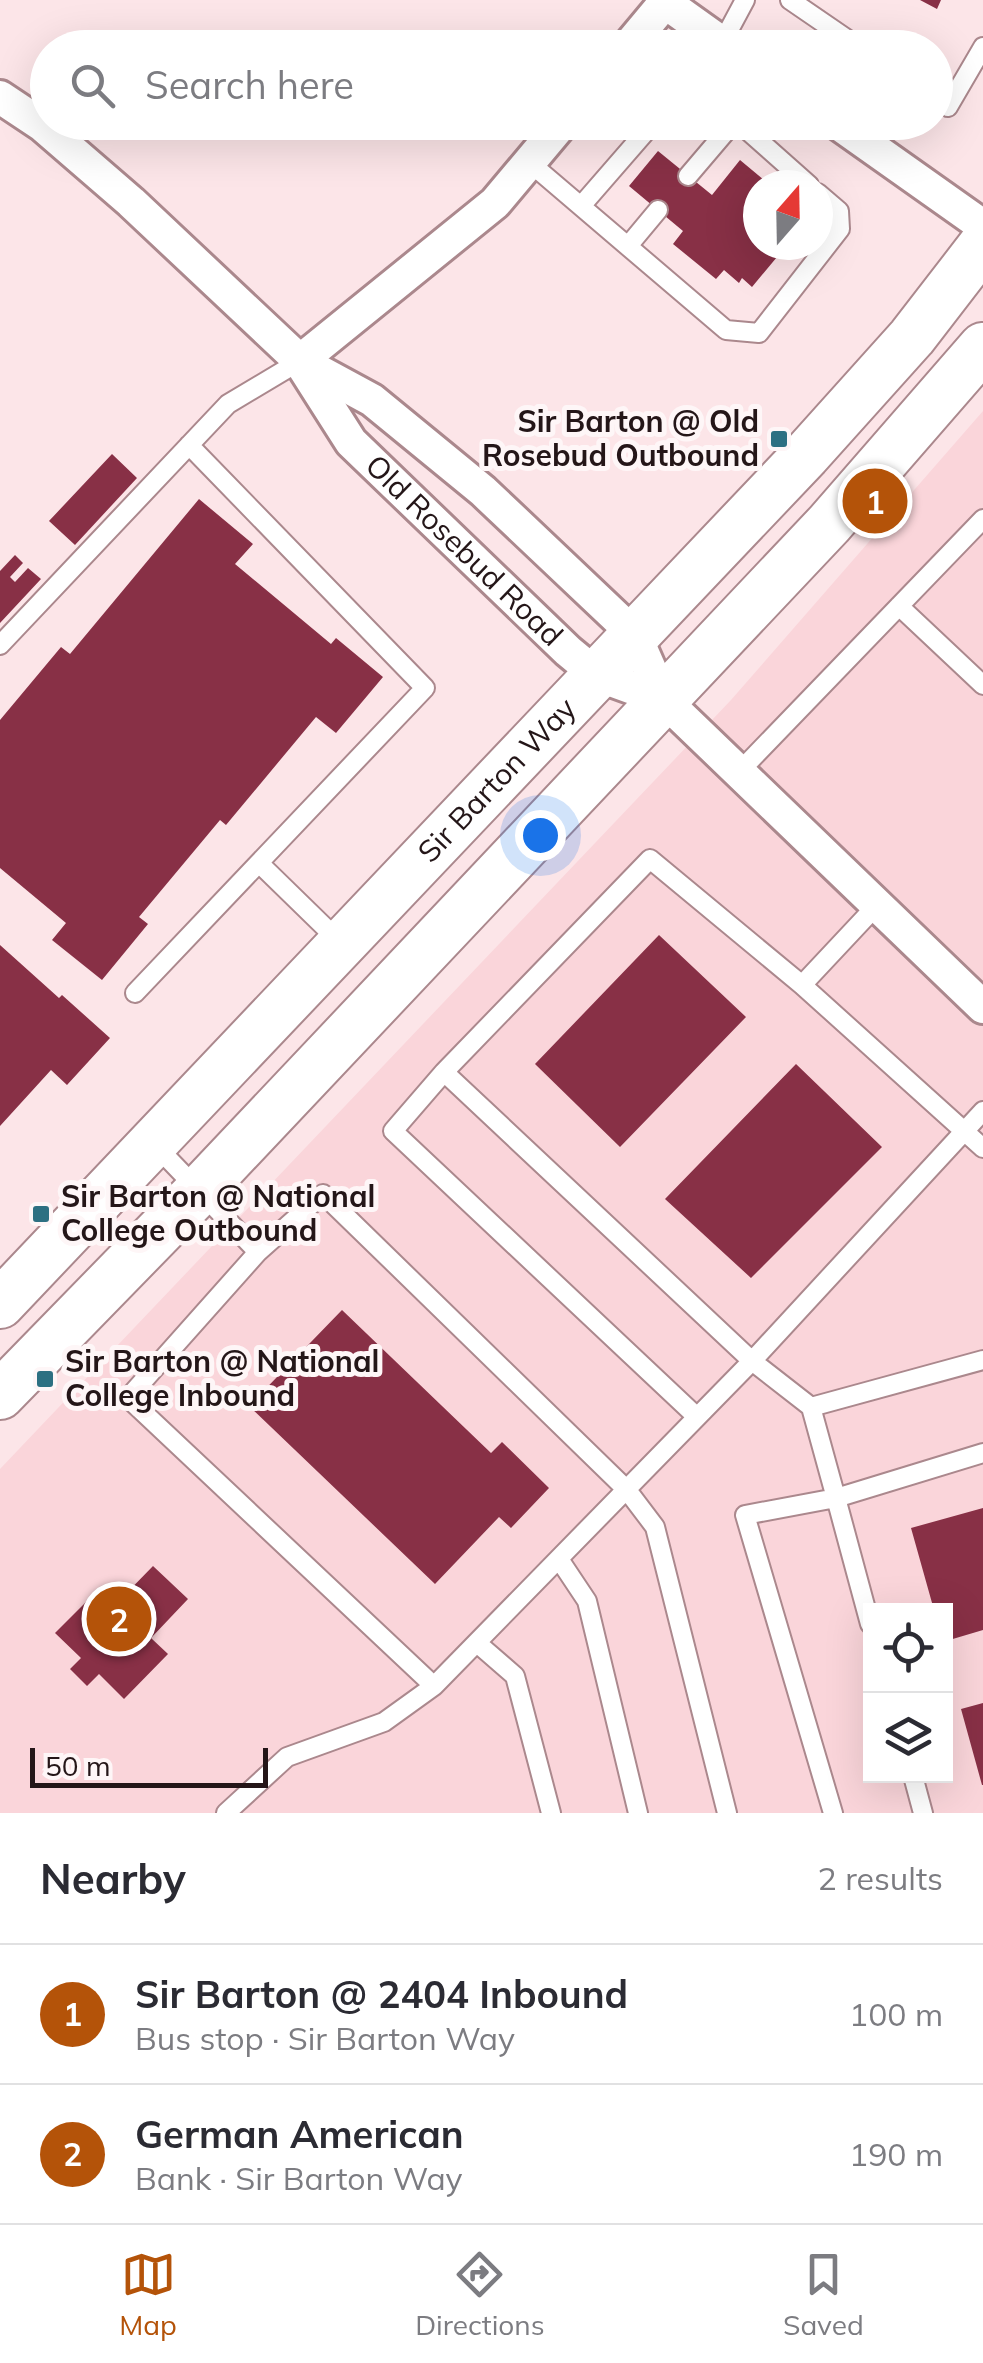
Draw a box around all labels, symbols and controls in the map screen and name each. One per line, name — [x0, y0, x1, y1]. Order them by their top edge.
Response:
search box — [30, 30, 953, 140]
icon: search — [65, 58, 120, 113]
text: Search here — [145, 61, 354, 109]
north arrow — [743, 170, 833, 260]
place label: Sir Barton @ Old Rosebud Outbound — [482, 402, 759, 474]
marker: Sir Barton @ Old Rosebud Outbound — [768, 428, 790, 450]
street label: Old Rosebud Road — [358, 446, 571, 654]
pin: 1 — [842, 464, 908, 538]
street label: Sir Barton Way — [409, 689, 584, 870]
your location — [515, 810, 566, 861]
place label: Sir Barton @ National College Outbound — [61, 1177, 375, 1249]
marker: Sir Barton @ National College Outbound — [30, 1203, 52, 1225]
place label: Sir Barton @ National College Inbound — [65, 1342, 379, 1414]
marker: Sir Barton @ National College Inbound — [34, 1368, 56, 1390]
pin: 2 — [86, 1582, 152, 1656]
map controls — [863, 1603, 953, 1783]
button: locate — [863, 1603, 953, 1693]
button: layers — [863, 1693, 953, 1783]
scale bar — [30, 1743, 268, 1788]
text: 50 m — [45, 1748, 111, 1783]
text: Nearby — [40, 1852, 186, 1905]
text: 2 results — [818, 1858, 943, 1898]
text: Sir Barton @ 2404 Inbound — [135, 1970, 628, 2018]
text: 1 — [63, 1994, 82, 2034]
text: 100 m — [849, 1994, 943, 2034]
text: Bus stop · Sir Barton Way — [135, 2018, 515, 2058]
text: German American — [135, 2110, 464, 2158]
text: 2 — [63, 2134, 82, 2174]
text: 190 m — [849, 2134, 943, 2174]
text: Bank · Sir Barton Way — [135, 2158, 462, 2198]
tab: Map — [119, 2247, 177, 2342]
tab: Directions — [415, 2247, 545, 2342]
tab: Saved — [783, 2247, 864, 2342]

